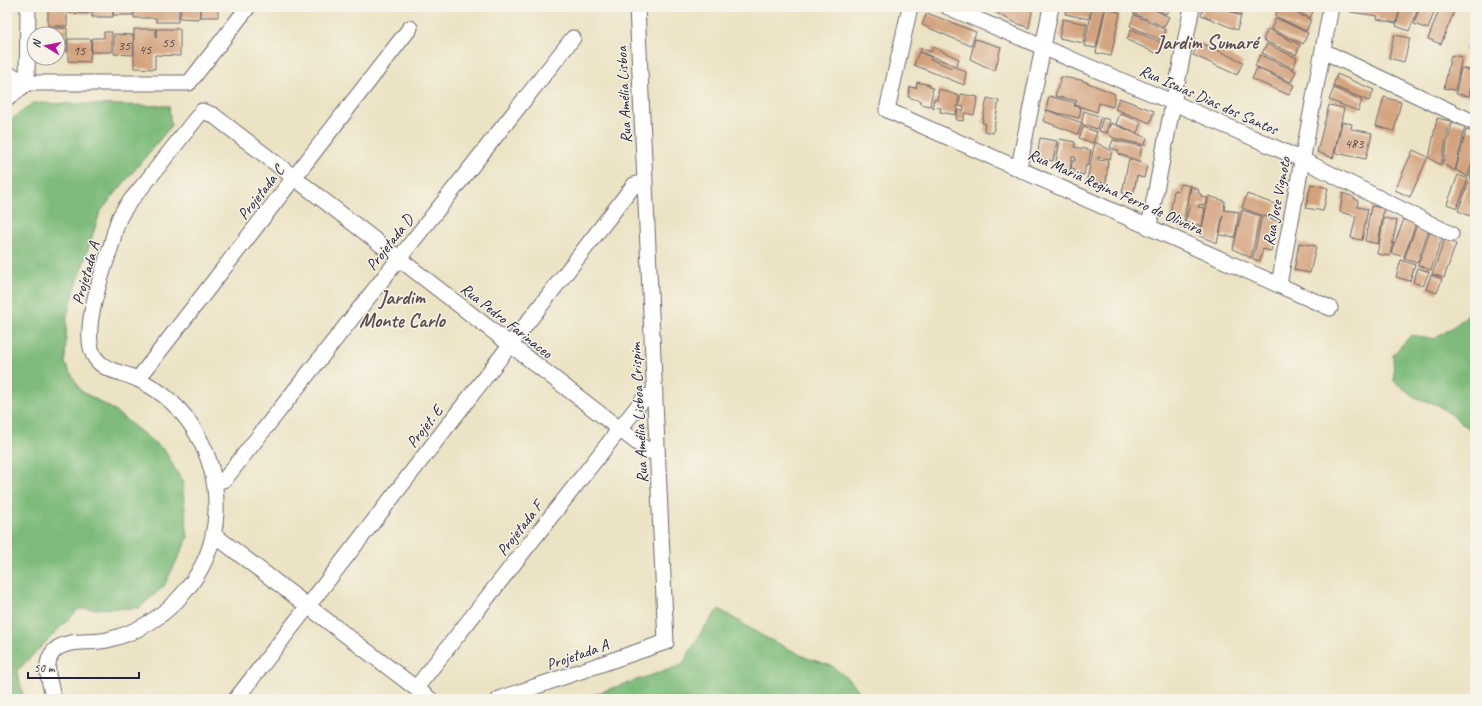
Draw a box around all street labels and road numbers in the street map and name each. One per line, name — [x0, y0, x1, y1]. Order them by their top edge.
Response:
street label: Rua Amélia Lisboa — [611, 45, 637, 144]
street label: Rua Isaias Dias dos Santos — [1136, 60, 1282, 140]
street label: Rua Maria Regina Ferro de Oliveira — [1025, 144, 1207, 240]
street label: Rua Jose Vignoto — [1259, 154, 1296, 247]
street label: Projetada C — [233, 160, 289, 224]
street label: Projetada D — [362, 209, 419, 275]
street label: Projetada A — [67, 239, 105, 307]
street label: Rua Pedro Farinaceo — [457, 279, 557, 364]
street label: Rua Amélia Lisboa Crispim — [625, 340, 653, 484]
street label: Projet. E — [402, 400, 449, 452]
street label: Projetada F — [492, 494, 550, 560]
street label: Projetada A — [544, 635, 612, 675]

